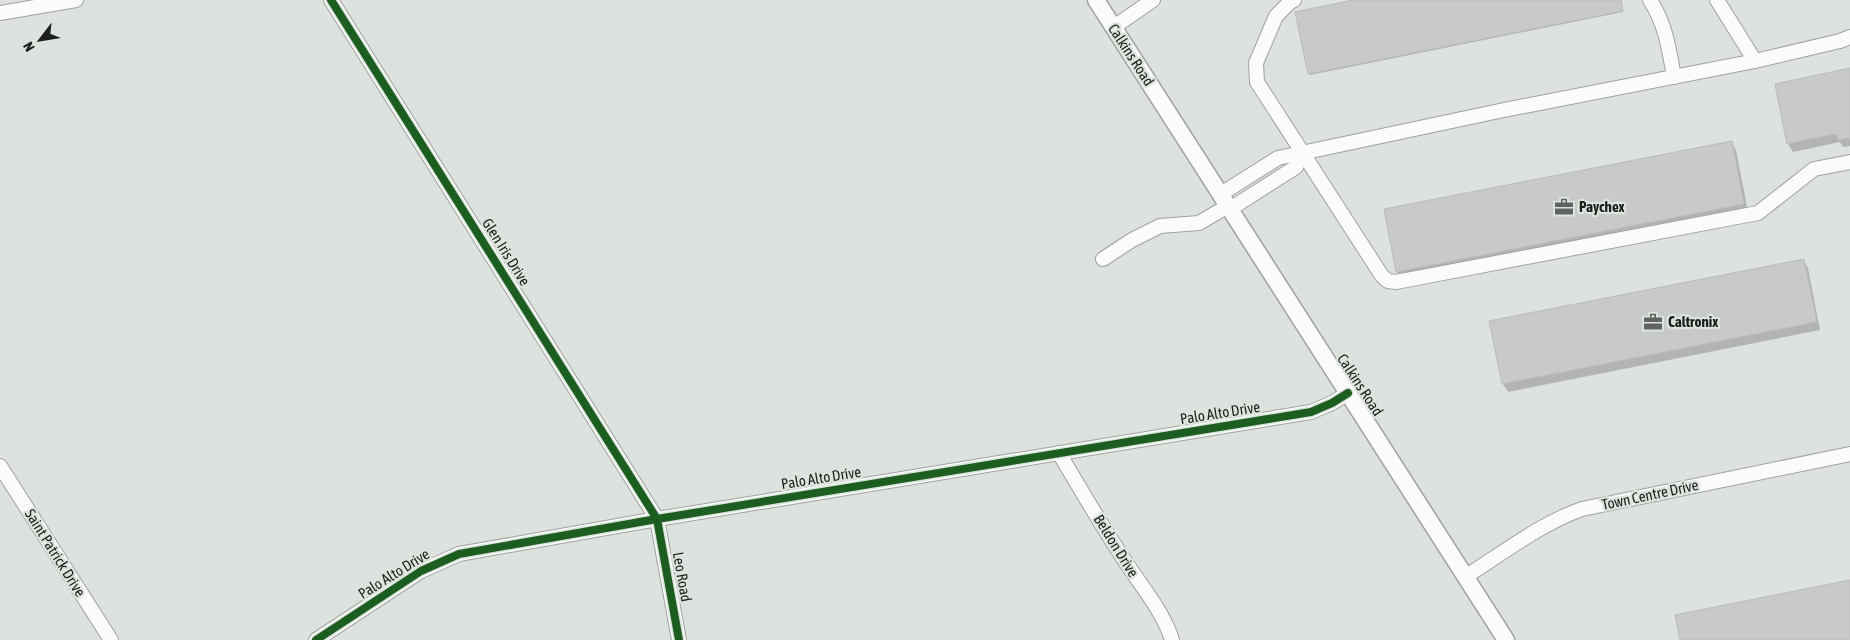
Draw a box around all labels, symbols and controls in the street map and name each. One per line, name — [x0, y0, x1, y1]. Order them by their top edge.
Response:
north arrow — [15, 15, 65, 65]
street label: Calkins Road — [1105, 21, 1158, 89]
text: N — [20, 39, 38, 54]
office icon: Paychex — [1553, 196, 1575, 218]
place label: Paychex — [1579, 198, 1625, 215]
street label: Glen Iris Drive — [479, 215, 534, 289]
office icon: Caltronix — [1642, 311, 1664, 333]
place label: Caltronix — [1668, 313, 1718, 330]
street label: Calkins Road — [1334, 351, 1387, 419]
street label: Palo Alto Drive — [1179, 398, 1261, 427]
street label: Palo Alto Drive — [780, 463, 862, 492]
street label: Town Centre Drive — [1600, 476, 1700, 513]
street label: Saint Patrick Drive — [22, 506, 89, 600]
street label: Beldon Drive — [1091, 511, 1142, 580]
street label: Palo Alto Drive — [355, 545, 433, 602]
street label: Leo Road — [670, 551, 695, 603]

